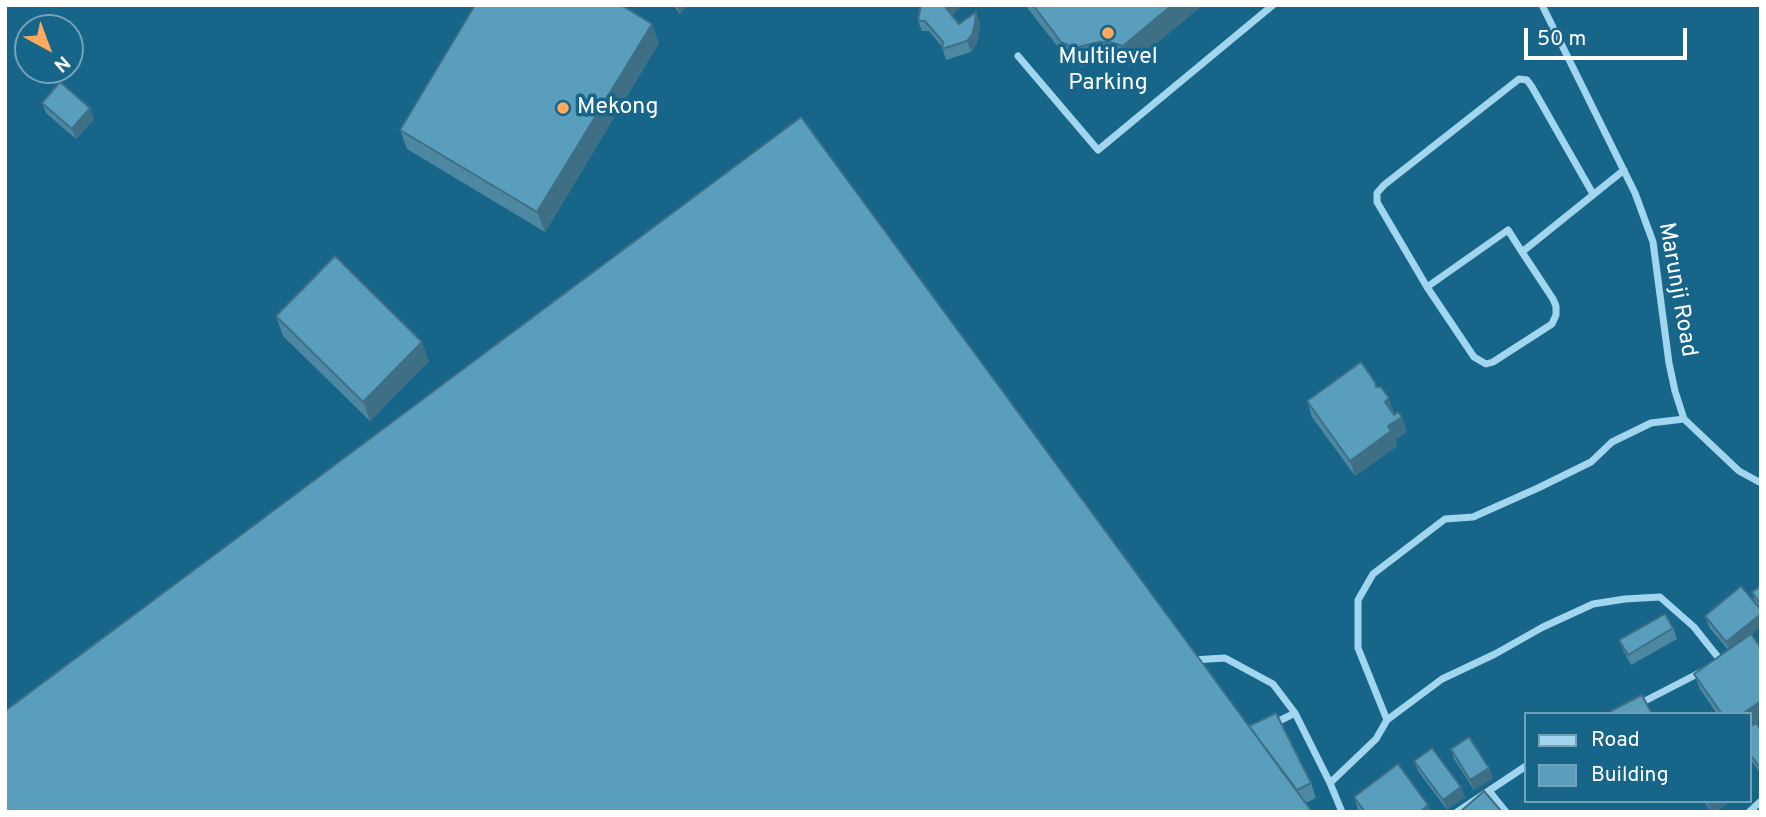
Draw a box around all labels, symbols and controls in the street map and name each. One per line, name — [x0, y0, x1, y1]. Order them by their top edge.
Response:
north arrow — [14, 14, 84, 84]
scale bar — [1528, 14, 1691, 58]
marker: Multilevel Parking — [1100, 25, 1116, 41]
text: 50 m — [1537, 26, 1586, 53]
place label: Multilevel Parking — [1058, 44, 1158, 98]
text: N — [48, 50, 74, 77]
place label: Mekong — [577, 94, 658, 122]
marker: Mekong — [555, 100, 571, 116]
street label: Marunji Road — [1651, 221, 1701, 359]
legend — [1524, 712, 1752, 803]
text: Road — [1591, 727, 1640, 754]
text: Building — [1591, 762, 1669, 789]

